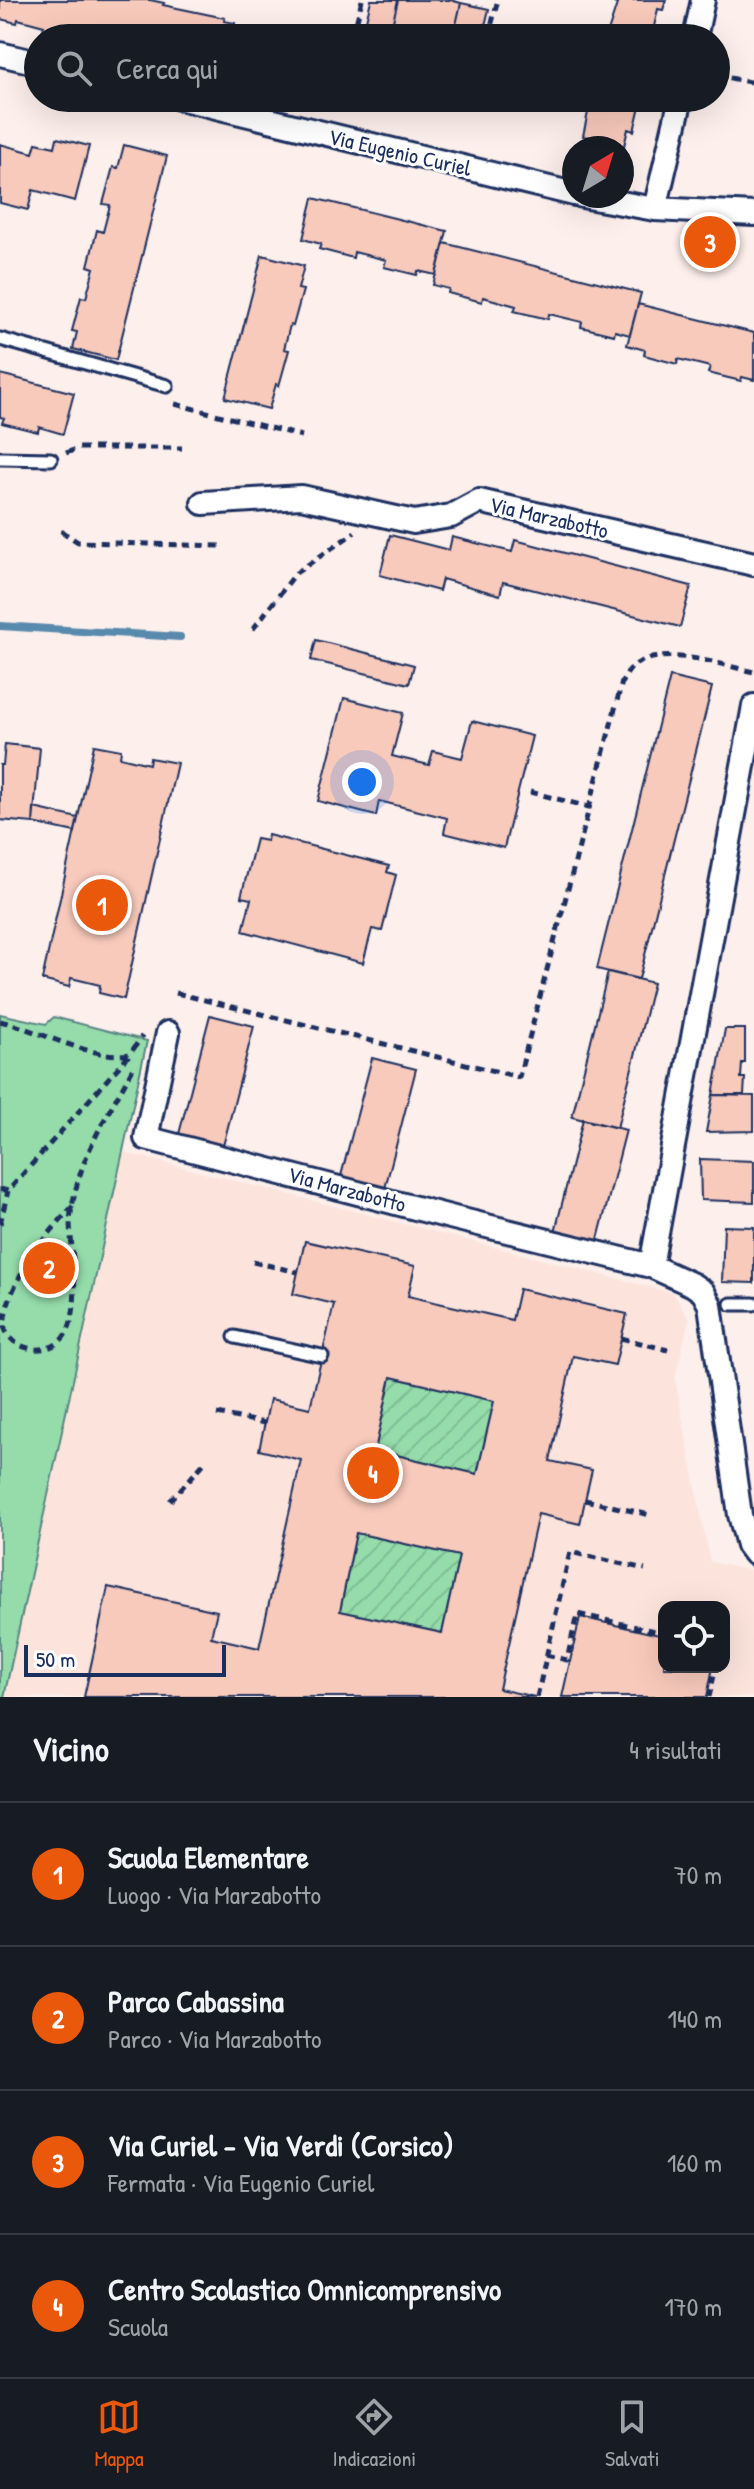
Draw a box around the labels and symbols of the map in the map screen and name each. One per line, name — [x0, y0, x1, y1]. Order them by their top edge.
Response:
street label: Via Eugenio Curiel — [326, 121, 474, 183]
north arrow — [562, 136, 634, 208]
pin: 3 — [684, 212, 736, 272]
street label: Via Marzabotto — [487, 489, 612, 545]
your location — [342, 762, 382, 802]
pin: 1 — [76, 875, 128, 935]
street label: Via Marzabotto — [285, 1159, 410, 1219]
pin: 2 — [23, 1238, 75, 1298]
pin: 4 — [347, 1443, 399, 1503]
scale bar — [24, 1641, 226, 1677]

